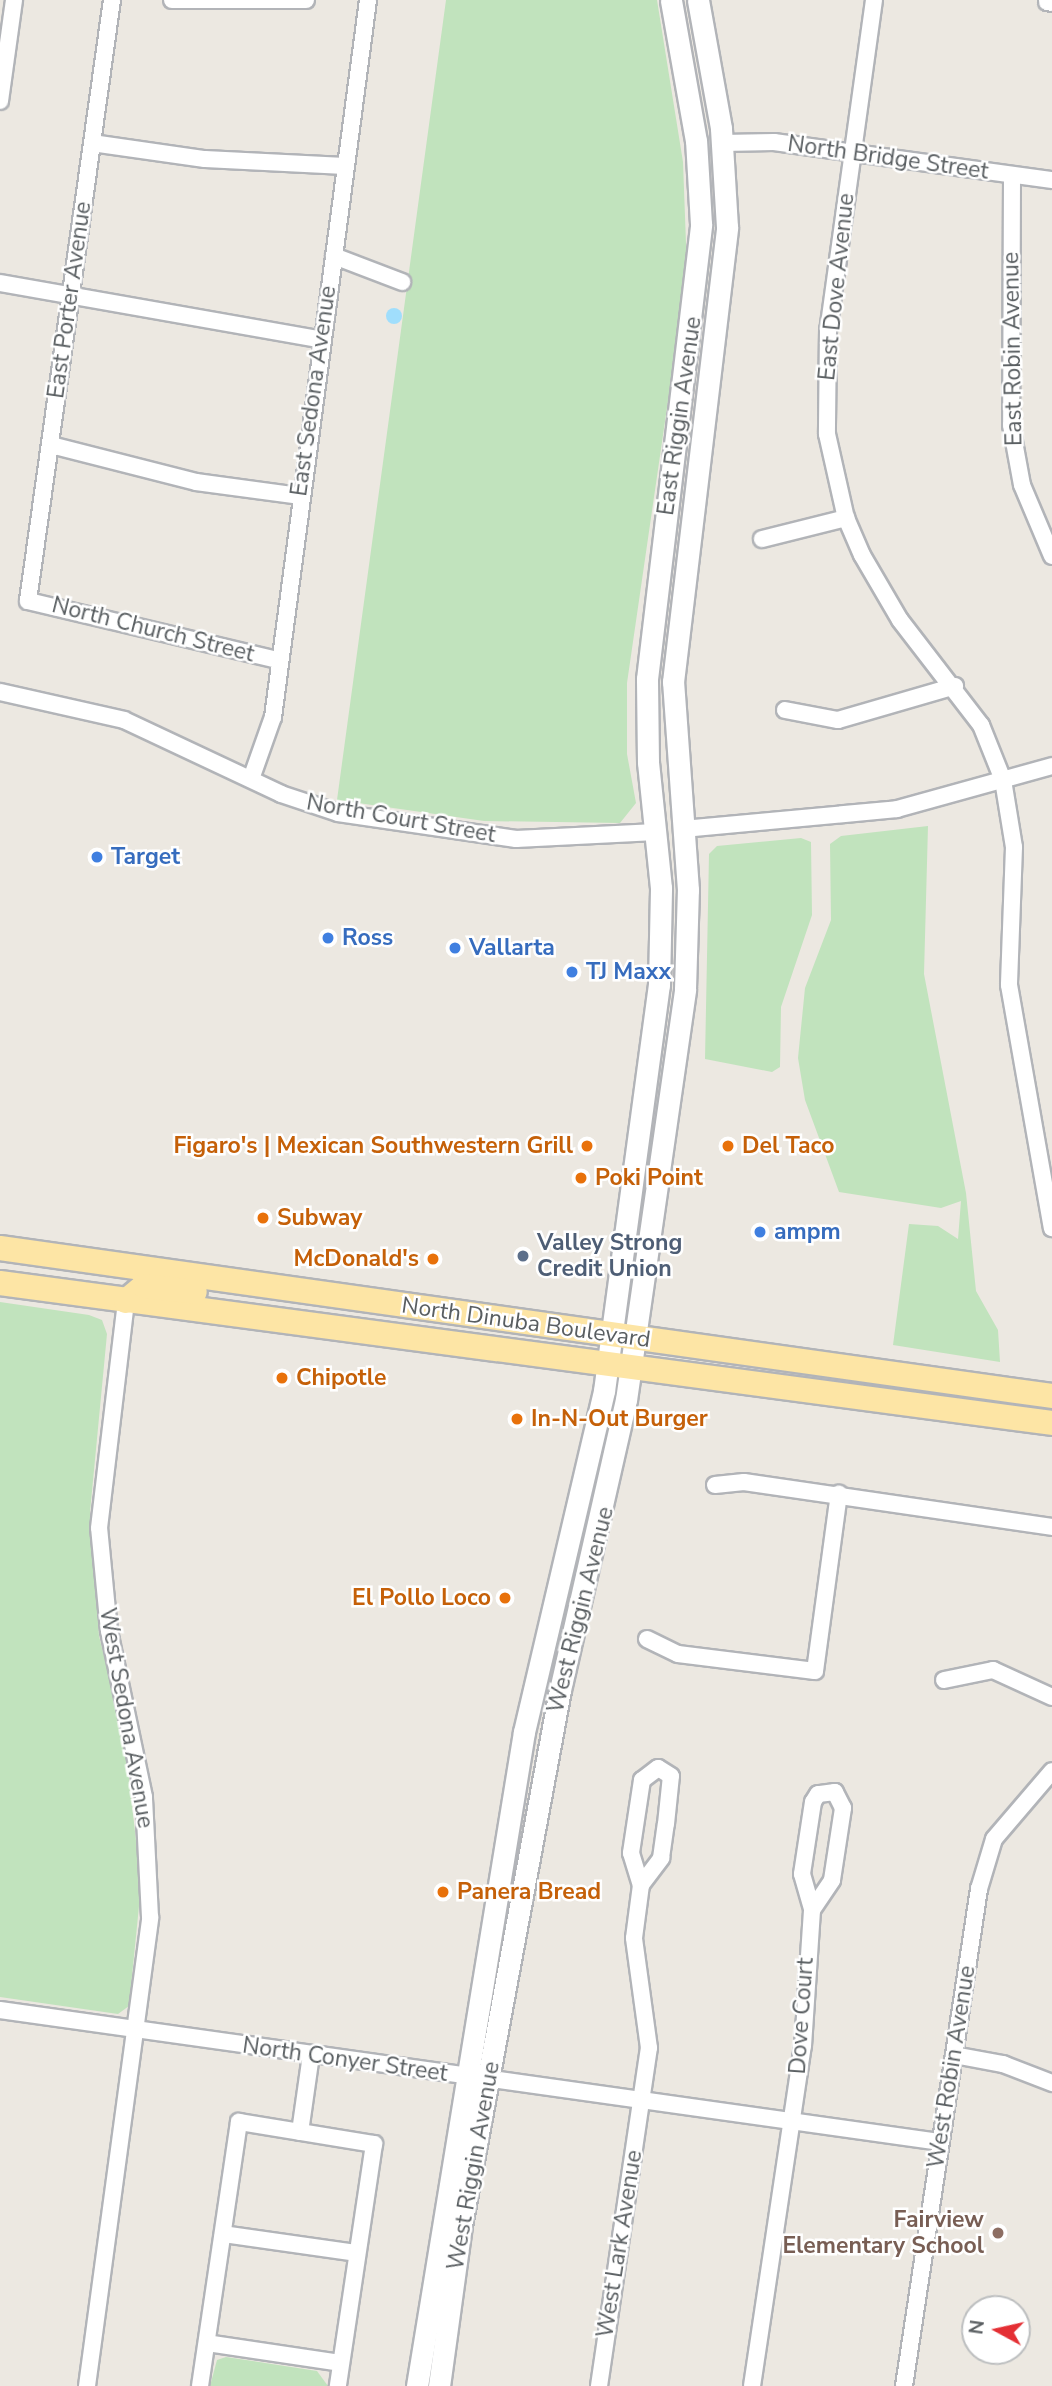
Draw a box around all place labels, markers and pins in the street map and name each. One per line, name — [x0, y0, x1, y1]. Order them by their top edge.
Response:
place label: Target — [111, 843, 180, 871]
marker: Target — [89, 849, 105, 865]
place label: Ross — [342, 924, 393, 952]
marker: Ross — [320, 930, 336, 946]
place label: Vallarta — [469, 934, 555, 962]
marker: Vallarta — [447, 940, 463, 956]
place label: TJ Maxx — [586, 958, 671, 986]
marker: TJ Maxx — [564, 964, 580, 980]
place label: Figaro's | Mexican Southwestern Grill — [173, 1132, 573, 1160]
place label: Del Taco — [742, 1132, 834, 1160]
marker: Figaro's | Mexican Southwestern Grill — [579, 1138, 595, 1154]
marker: Del Taco — [720, 1138, 736, 1154]
place label: Poki Point — [595, 1164, 703, 1192]
marker: Poki Point — [573, 1170, 589, 1186]
place label: Subway — [277, 1204, 362, 1232]
marker: Subway — [255, 1210, 271, 1226]
place label: ampm — [774, 1218, 841, 1246]
marker: ampm — [752, 1224, 768, 1240]
place label: Valley Strong Credit Union — [537, 1229, 682, 1283]
place label: McDonald's — [294, 1245, 419, 1273]
marker: Valley Strong Credit Union — [515, 1248, 531, 1264]
marker: McDonald's — [425, 1251, 441, 1267]
place label: Chipotle — [296, 1364, 386, 1392]
marker: Chipotle — [274, 1370, 290, 1386]
place label: In-N-Out Burger — [531, 1405, 708, 1433]
marker: In-N-Out Burger — [509, 1411, 525, 1427]
place label: El Pollo Loco — [352, 1584, 491, 1612]
marker: El Pollo Loco — [497, 1590, 513, 1606]
place label: Panera Bread — [457, 1878, 601, 1906]
marker: Panera Bread — [435, 1884, 451, 1900]
place label: Fairview Elementary School — [782, 2206, 984, 2260]
marker: Fairview Elementary School — [990, 2225, 1006, 2241]

